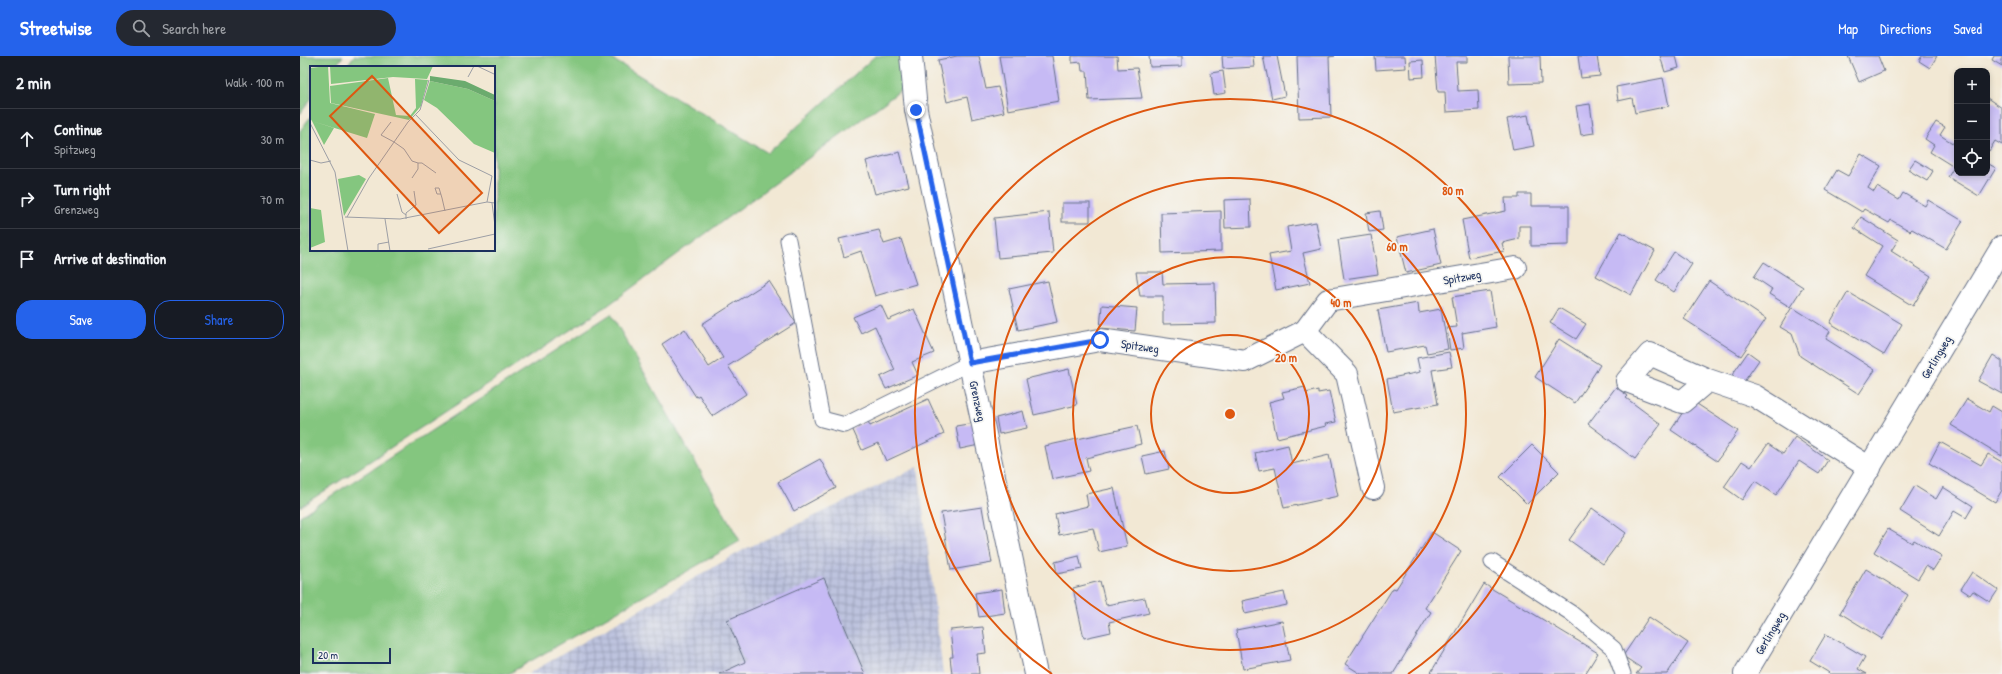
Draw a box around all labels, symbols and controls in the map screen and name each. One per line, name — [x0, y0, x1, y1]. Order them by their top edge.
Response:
search box — [116, 10, 396, 46]
text: Streetwise — [20, 15, 92, 41]
icon: search — [130, 17, 152, 39]
text: Search here — [162, 18, 226, 39]
text: Map — [1838, 19, 1858, 38]
text: Directions — [1880, 19, 1931, 38]
text: Saved — [1953, 19, 1982, 38]
inset map — [310, 66, 495, 251]
map controls — [1954, 68, 1990, 176]
button: + — [1954, 68, 1990, 104]
text: 2 min — [16, 71, 51, 94]
text: Walk · 100 m — [225, 73, 284, 91]
route end — [907, 101, 925, 119]
button: − — [1954, 104, 1990, 140]
text: Continue — [54, 119, 102, 140]
icon: ahead — [16, 128, 38, 150]
text: 30 m — [261, 130, 284, 148]
text: Spitzweg — [54, 140, 95, 158]
button: locate — [1954, 140, 1990, 176]
text: Turn right — [54, 179, 110, 200]
text: 80 m — [1442, 182, 1464, 199]
icon: right — [16, 188, 38, 210]
text: 70 m — [260, 190, 284, 208]
text: Grenzweg — [54, 200, 99, 218]
text: 60 m — [1386, 238, 1408, 255]
icon: arrive — [16, 248, 38, 270]
text: Arrive at destination — [54, 248, 166, 269]
street label: Spitzweg — [1442, 265, 1482, 289]
text: 40 m — [1331, 294, 1351, 311]
button: Save — [16, 300, 146, 339]
button: Share — [154, 300, 284, 339]
route start — [1091, 331, 1109, 349]
street label: Gerlingweg — [1916, 332, 1956, 382]
street label: Spitzweg — [1120, 335, 1160, 357]
text: 20 m — [1275, 349, 1297, 366]
street label: Grenzweg — [965, 379, 991, 423]
centre of rings — [1223, 407, 1237, 421]
street label: Gerlingweg — [1750, 608, 1790, 658]
scale bar — [312, 646, 391, 665]
text: 20 m — [318, 648, 338, 662]

